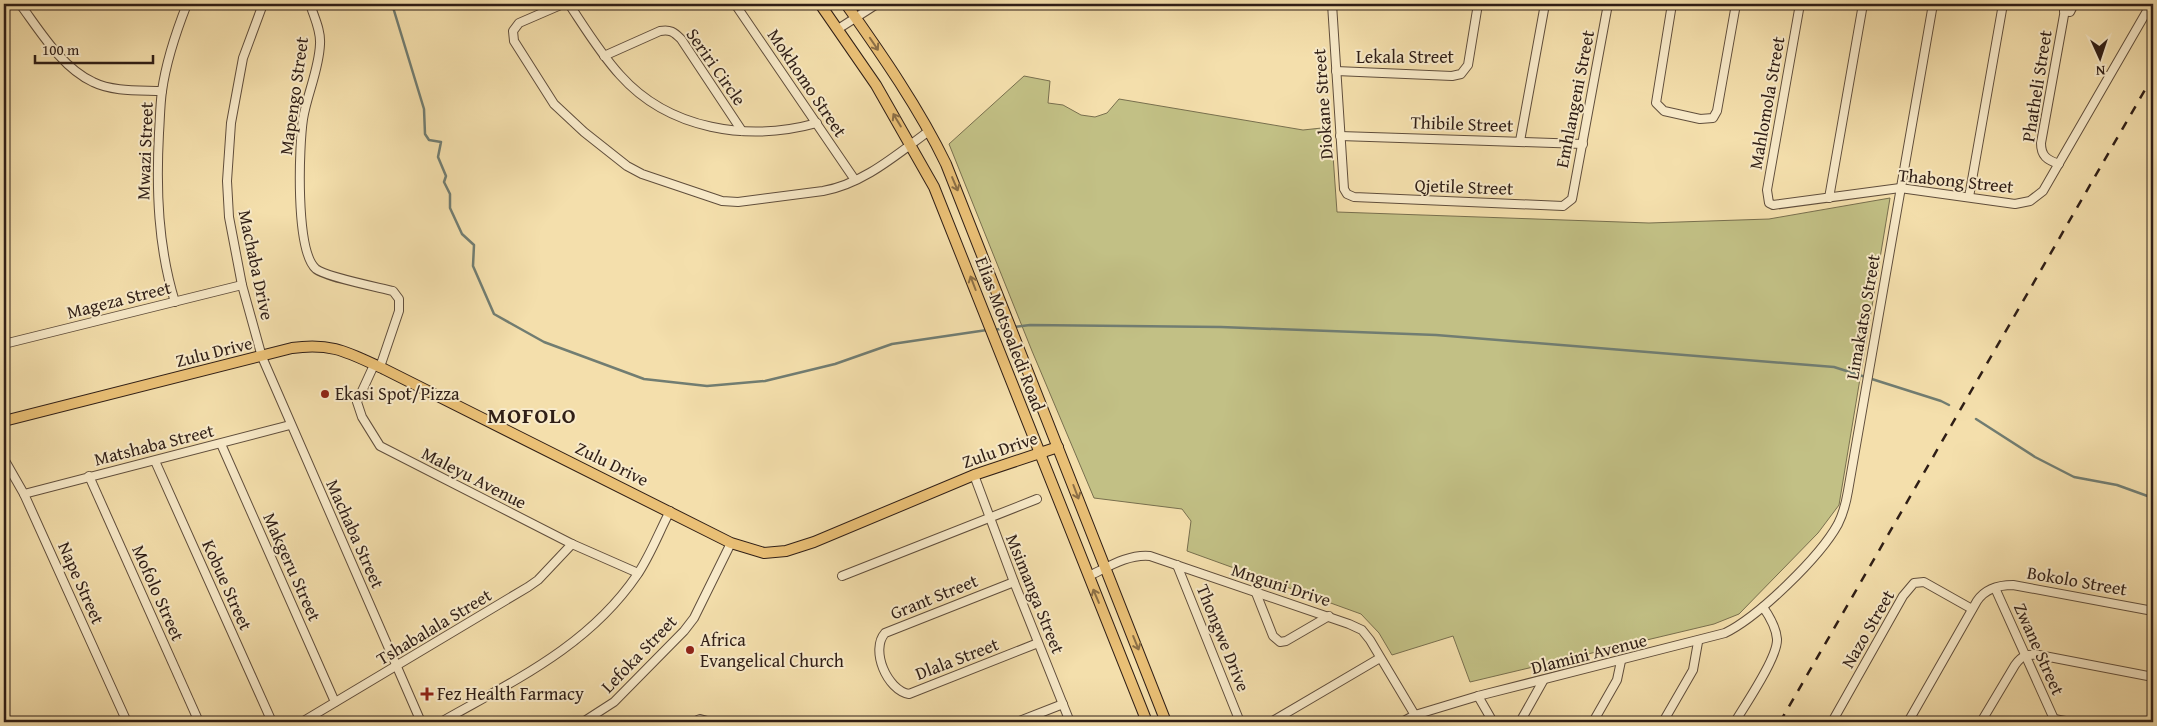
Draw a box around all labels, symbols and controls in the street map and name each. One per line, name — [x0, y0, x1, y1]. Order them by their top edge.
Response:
street label: Seriri Circle — [680, 22, 753, 111]
street label: Mokhomo Street — [761, 23, 854, 143]
street label: Emhlangeni Street — [1548, 27, 1601, 170]
street label: Phatheli Street — [2014, 27, 2059, 144]
scale bar — [35, 32, 152, 64]
north arrow — [2074, 32, 2124, 82]
street label: Mapengo Street — [272, 34, 315, 157]
street label: Mahlomola Street — [1742, 34, 1792, 172]
one-way arrow — [868, 37, 879, 51]
text: 100 m — [42, 39, 80, 60]
street label: Lekala Street — [1356, 43, 1455, 70]
street label: Diokane Street — [1305, 47, 1340, 160]
text: N — [2095, 61, 2106, 81]
street label: Mwazi Street — [129, 101, 160, 201]
street label: Thibile Street — [1410, 108, 1514, 139]
one-way arrow — [891, 114, 901, 128]
street label: Thabong Street — [1897, 161, 2016, 200]
street label: Qjetile Street — [1414, 171, 1514, 202]
one-way arrow — [951, 177, 960, 192]
street label: Machaba Drive — [232, 207, 281, 322]
street label: Limakatso Street — [1838, 251, 1887, 382]
street label: Elias Motsoaledi Road — [969, 253, 1053, 415]
street label: Mageza Street — [64, 273, 174, 326]
one-way arrow — [968, 276, 977, 291]
street label: Zulu Drive — [173, 329, 255, 374]
place label: Ekasi Spot/Pizza — [335, 380, 460, 407]
marker: Ekasi Spot/Pizza — [319, 388, 331, 400]
district label: MOFOLO — [487, 399, 577, 431]
street label: Matshaba Street — [91, 416, 217, 472]
street label: Zulu Drive — [958, 424, 1041, 475]
street label: Zulu Drive — [571, 434, 653, 493]
street label: Maleyu Avenue — [417, 439, 531, 516]
street label: Machaba Street — [319, 475, 392, 593]
one-way arrow — [1072, 484, 1081, 499]
street label: Makgeru Street — [256, 508, 329, 626]
street label: Msimanga Street — [999, 530, 1072, 658]
street label: Kobue Street — [195, 535, 260, 635]
street label: Nape Street — [51, 537, 112, 629]
street label: Mofolo Street — [125, 540, 192, 646]
street label: Mnguni Drive — [1228, 556, 1334, 613]
street label: Bokolo Street — [2025, 558, 2130, 603]
street label: Grant Street — [886, 566, 982, 626]
street label: Thongwe Drive — [1190, 580, 1257, 696]
street label: Tshabalala Street — [371, 581, 497, 672]
street label: Nazo Street — [1834, 584, 1901, 673]
one-way arrow — [1091, 589, 1101, 604]
street label: Zwane Street — [2007, 598, 2072, 700]
street label: Lefoka Street — [594, 608, 683, 699]
place label: Africa Evangelical Church — [700, 626, 844, 674]
street label: Dlamini Avenue — [1528, 626, 1650, 681]
street label: Dlala Street — [911, 630, 1003, 687]
one-way arrow — [1132, 635, 1141, 650]
marker: Africa Evangelical Church — [684, 644, 696, 656]
place label: Fez Health Farmacy — [437, 680, 584, 707]
marker: Fez Health Farmacy — [421, 688, 433, 700]

